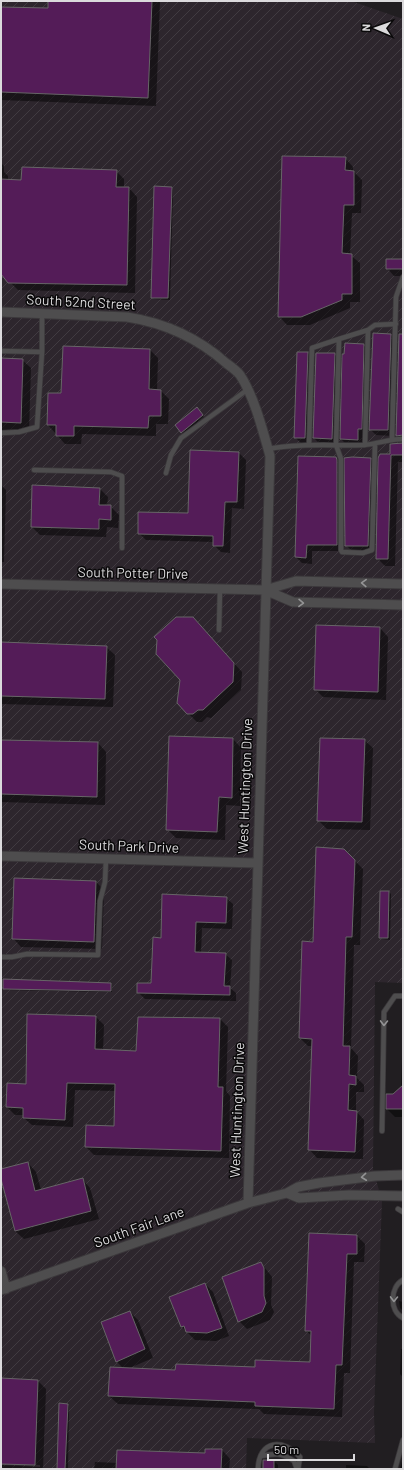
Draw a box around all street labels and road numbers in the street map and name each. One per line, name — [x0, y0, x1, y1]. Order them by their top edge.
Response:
street label: South 52nd Street — [26, 290, 136, 313]
street label: South Potter Drive — [77, 563, 189, 582]
street label: West Huntington Drive — [234, 718, 255, 854]
street label: South Park Drive — [79, 835, 179, 856]
street label: West Huntington Drive — [226, 1042, 247, 1178]
street label: South Fair Lane — [91, 1202, 186, 1251]

